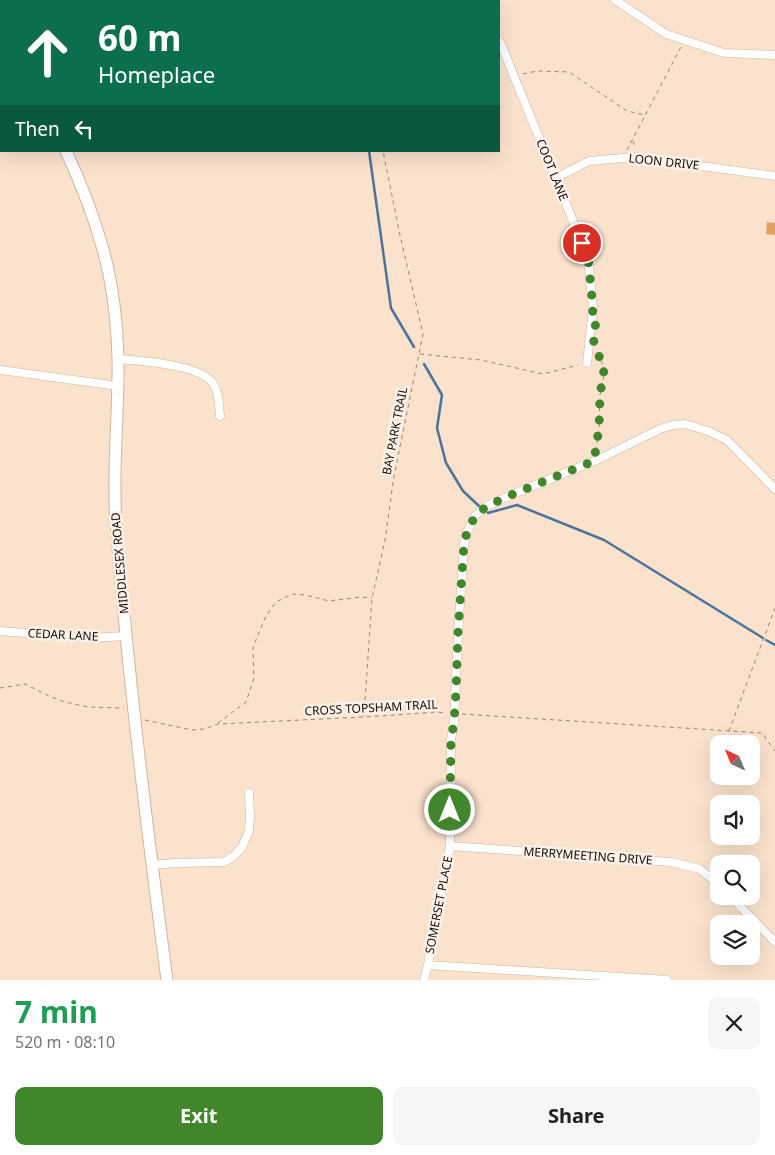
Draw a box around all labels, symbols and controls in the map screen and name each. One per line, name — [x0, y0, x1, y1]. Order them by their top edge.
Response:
text: 60 m — [98, 14, 181, 61]
icon: ahead — [15, 20, 80, 85]
text: Homeplace — [98, 59, 215, 89]
icon: left — [70, 115, 98, 143]
text: Then — [15, 116, 60, 142]
street label: COOT LANE — [532, 136, 573, 203]
street label: LOON DRIVE — [628, 149, 700, 174]
pin — [561, 222, 603, 264]
icon: arrive — [568, 229, 596, 257]
street label: BAY PARK TRAIL — [378, 386, 411, 476]
street label: MIDDLESEX ROAD — [107, 511, 132, 615]
street label: CEDAR LANE — [27, 624, 99, 645]
street label: CROSS TOPSHAM TRAIL — [304, 696, 438, 719]
north arrow — [710, 735, 760, 785]
map controls — [710, 735, 760, 965]
position arrow — [423, 783, 475, 835]
button: sound — [710, 795, 760, 845]
street label: MERRYMEETING DRIVE — [523, 843, 653, 868]
street label: SOMERSET PLACE — [421, 855, 456, 955]
button: search — [710, 855, 760, 905]
button: layers — [710, 915, 760, 965]
text: 7 min — [15, 991, 98, 1032]
button: close — [708, 997, 760, 1049]
text: 520 m · 08:10 — [15, 1031, 115, 1053]
button: Exit — [15, 1087, 383, 1145]
button: Share — [393, 1087, 760, 1145]

